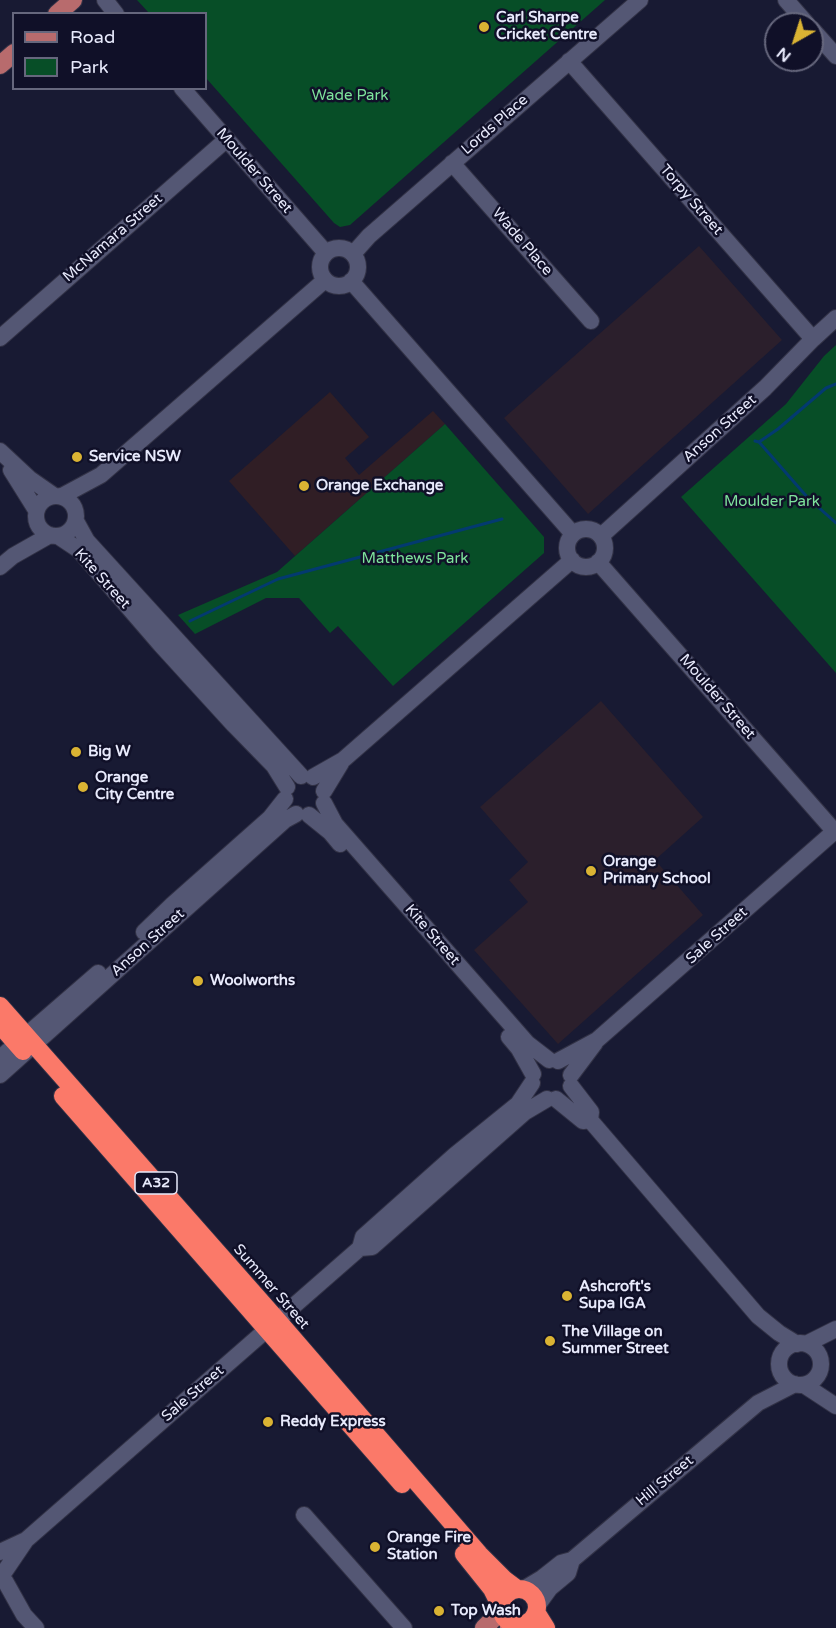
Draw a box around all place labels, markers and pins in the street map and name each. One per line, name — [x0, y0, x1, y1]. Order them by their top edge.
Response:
place label: Carl Sharpe Cricket Centre — [496, 9, 597, 44]
marker: Carl Sharpe Cricket Centre — [477, 20, 491, 34]
place label: Service NSW — [89, 448, 181, 466]
marker: Service NSW — [70, 450, 84, 464]
place label: Orange Exchange — [316, 477, 443, 495]
marker: Orange Exchange — [297, 479, 311, 493]
place label: Big W — [88, 743, 131, 761]
marker: Big W — [69, 745, 83, 759]
place label: Orange City Centre — [95, 769, 174, 804]
marker: Orange City Centre — [76, 780, 90, 794]
place label: Orange Primary School — [603, 853, 711, 888]
marker: Orange Primary School — [584, 864, 598, 878]
place label: Woolworths — [210, 972, 295, 990]
marker: Woolworths — [191, 974, 205, 988]
place label: Ashcroft's Supa IGA — [579, 1278, 651, 1313]
marker: Ashcroft's Supa IGA — [560, 1289, 574, 1303]
place label: The Village on Summer Street — [562, 1323, 669, 1358]
marker: The Village on Summer Street — [543, 1334, 557, 1348]
place label: Reddy Express — [280, 1413, 386, 1431]
marker: Reddy Express — [261, 1415, 275, 1429]
place label: Orange Fire Station — [387, 1529, 471, 1564]
marker: Orange Fire Station — [368, 1540, 382, 1554]
place label: Top Wash — [451, 1602, 521, 1620]
marker: Top Wash — [432, 1604, 446, 1618]

